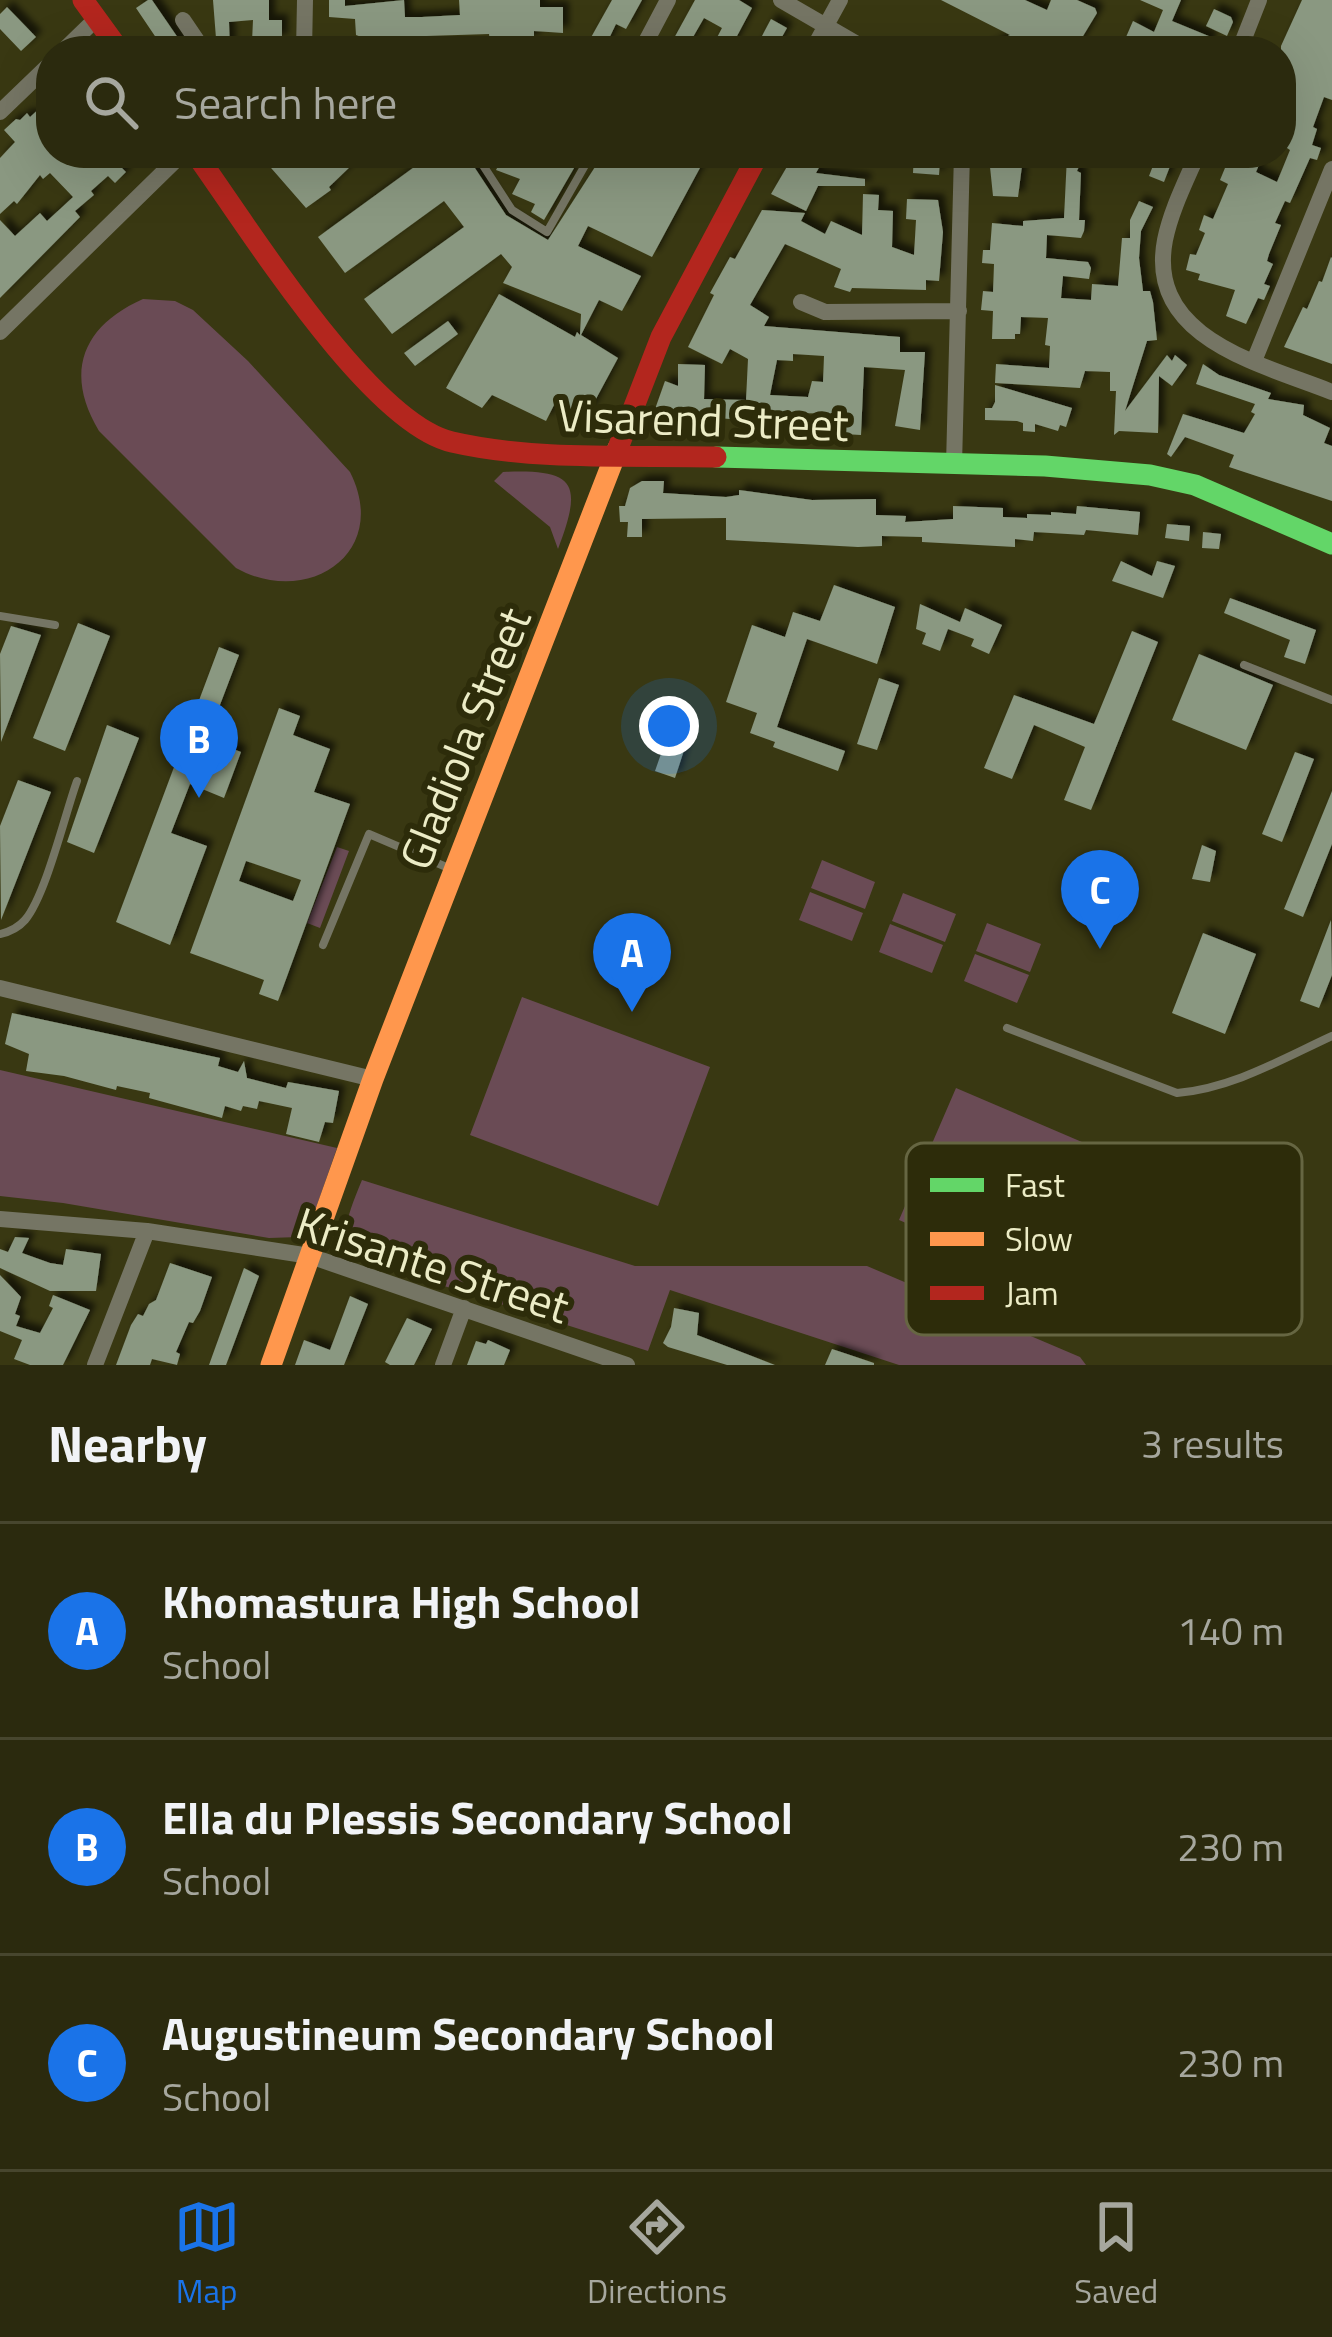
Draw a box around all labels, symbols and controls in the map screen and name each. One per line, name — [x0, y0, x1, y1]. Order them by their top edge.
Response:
search box — [36, 36, 1296, 168]
text: Search here — [174, 68, 397, 136]
icon: search — [78, 69, 144, 135]
street label: Visarend Street — [556, 380, 850, 458]
street label: Gladiola Street — [381, 597, 547, 879]
your location — [639, 696, 699, 756]
pin: B — [160, 699, 238, 798]
pin: C — [1061, 850, 1139, 949]
pin: A — [593, 913, 671, 1012]
legend — [906, 1143, 1302, 1335]
text: Fast — [1005, 1160, 1065, 1210]
street label: Krisante Street — [288, 1188, 578, 1340]
text: Slow — [1005, 1214, 1073, 1264]
text: Jam — [1005, 1268, 1059, 1318]
text: Nearby — [48, 1404, 207, 1482]
text: 3 results — [1141, 1414, 1284, 1473]
text: Khomastura High School — [162, 1567, 641, 1635]
text: A — [75, 1601, 99, 1660]
text: 140 m — [1177, 1601, 1284, 1660]
text: School — [162, 1635, 271, 1694]
text: Ella du Plessis Secondary School — [162, 1783, 793, 1851]
text: B — [75, 1817, 99, 1876]
text: 230 m — [1177, 1817, 1284, 1876]
text: School — [162, 1851, 271, 1910]
text: Augustineum Secondary School — [162, 1999, 775, 2067]
text: C — [76, 2033, 98, 2092]
text: 230 m — [1177, 2033, 1284, 2092]
text: School — [162, 2067, 271, 2126]
tab: Map — [174, 2194, 240, 2316]
tab: Directions — [587, 2194, 727, 2316]
tab: Saved — [1074, 2194, 1158, 2316]

